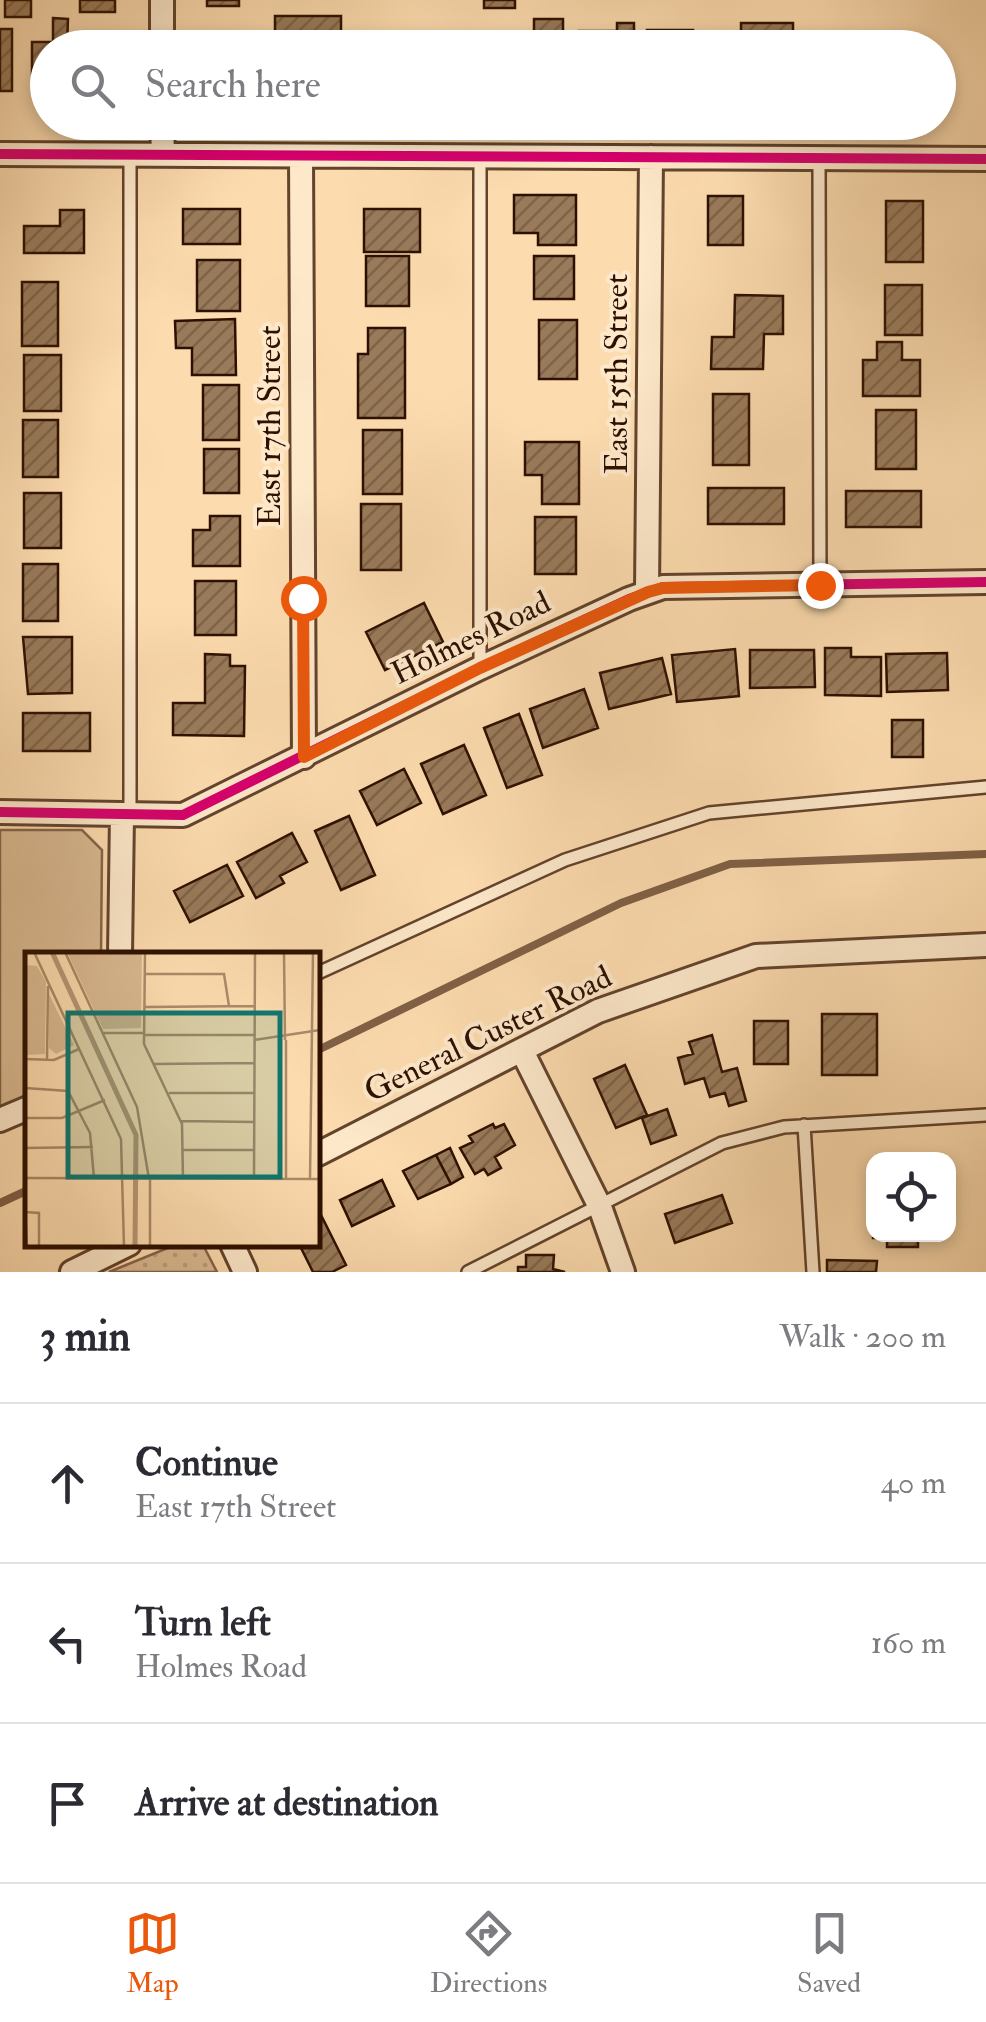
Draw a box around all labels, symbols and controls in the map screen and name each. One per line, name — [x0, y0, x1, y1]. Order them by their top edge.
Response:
search box — [30, 30, 956, 140]
icon: search — [65, 58, 120, 113]
text: Search here — [145, 61, 321, 109]
street label: East 15th Street — [597, 274, 637, 474]
street label: East 17th Street — [250, 325, 290, 527]
route end — [798, 563, 844, 609]
route start — [281, 576, 327, 622]
street label: Holmes Road — [385, 582, 557, 694]
inset map — [25, 952, 320, 1247]
street label: General Custer Road — [358, 957, 618, 1111]
map controls — [866, 1152, 956, 1242]
button: locate — [866, 1152, 956, 1242]
text: 3 min — [40, 1311, 130, 1363]
text: Walk · 200 m — [779, 1317, 946, 1357]
text: Continue — [135, 1439, 278, 1487]
icon: ahead — [40, 1456, 95, 1511]
text: 40 m — [881, 1463, 946, 1503]
text: East 17th Street — [135, 1487, 336, 1527]
text: Turn left — [135, 1599, 271, 1647]
icon: left — [40, 1616, 95, 1671]
text: 160 m — [871, 1623, 946, 1663]
text: Holmes Road — [135, 1647, 307, 1687]
icon: arrive — [40, 1776, 95, 1831]
text: Arrive at destination — [135, 1779, 439, 1827]
tab: Map — [125, 1906, 180, 2001]
tab: Directions — [430, 1906, 547, 2001]
tab: Saved — [797, 1906, 861, 2001]

